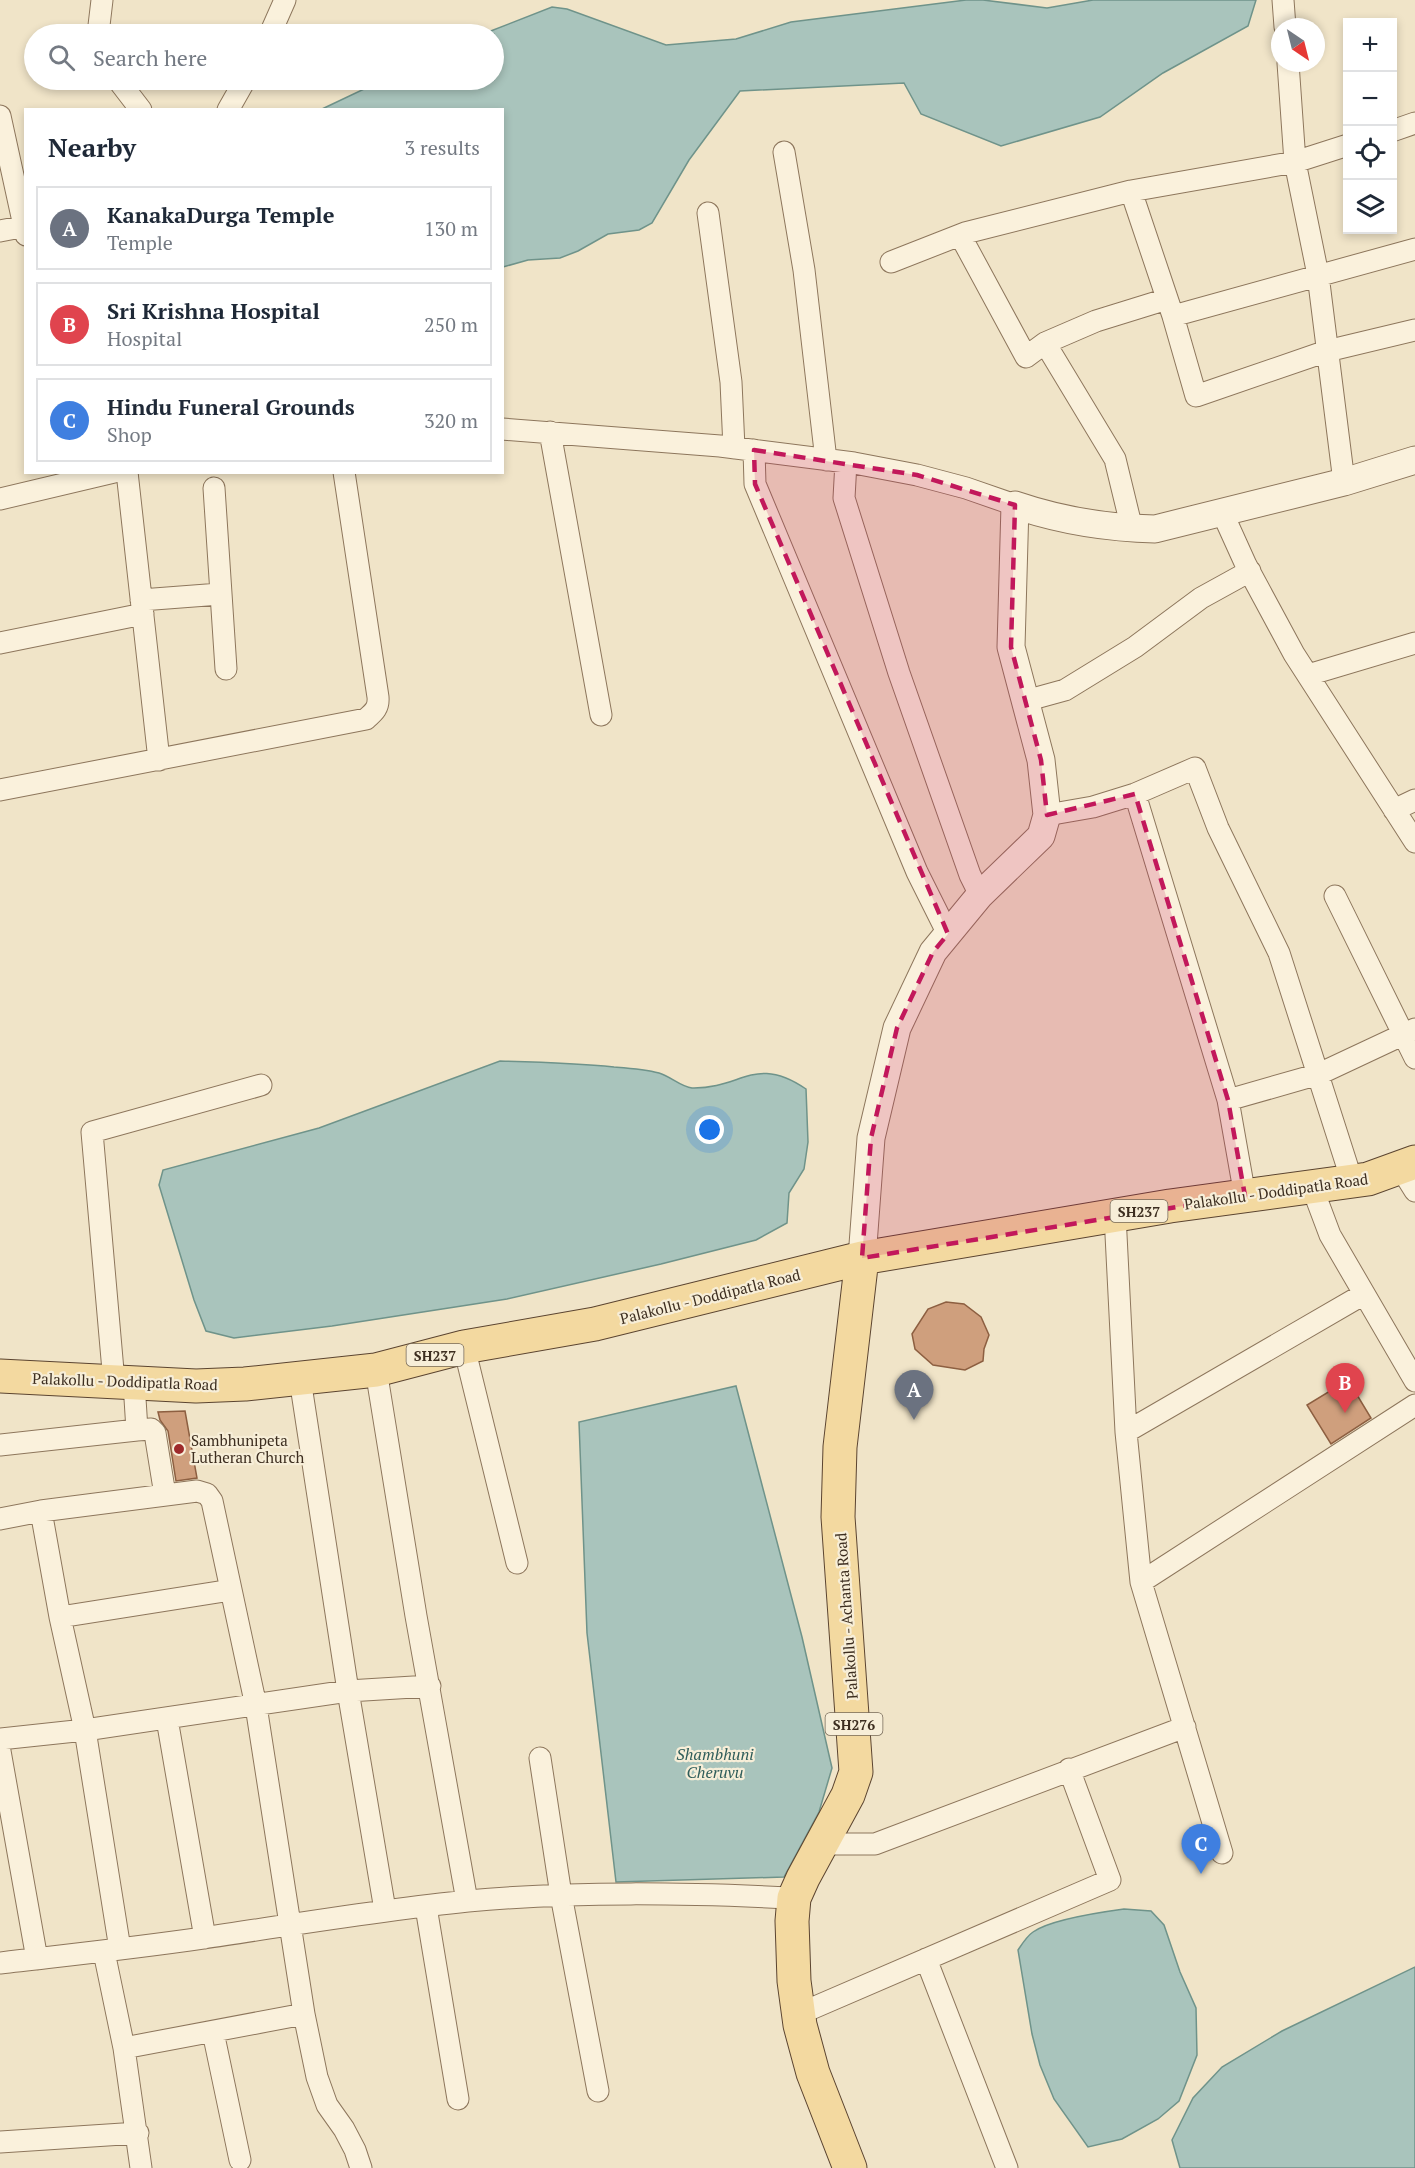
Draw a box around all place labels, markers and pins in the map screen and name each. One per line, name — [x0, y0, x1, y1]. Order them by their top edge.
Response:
pin: B — [1326, 1364, 1364, 1413]
pin: A — [894, 1370, 934, 1420]
place label: Sambhunipeta Lutheran Church — [191, 1430, 304, 1467]
marker: Sambhunipeta Lutheran Church — [172, 1442, 186, 1456]
pin: C — [1182, 1824, 1220, 1874]

